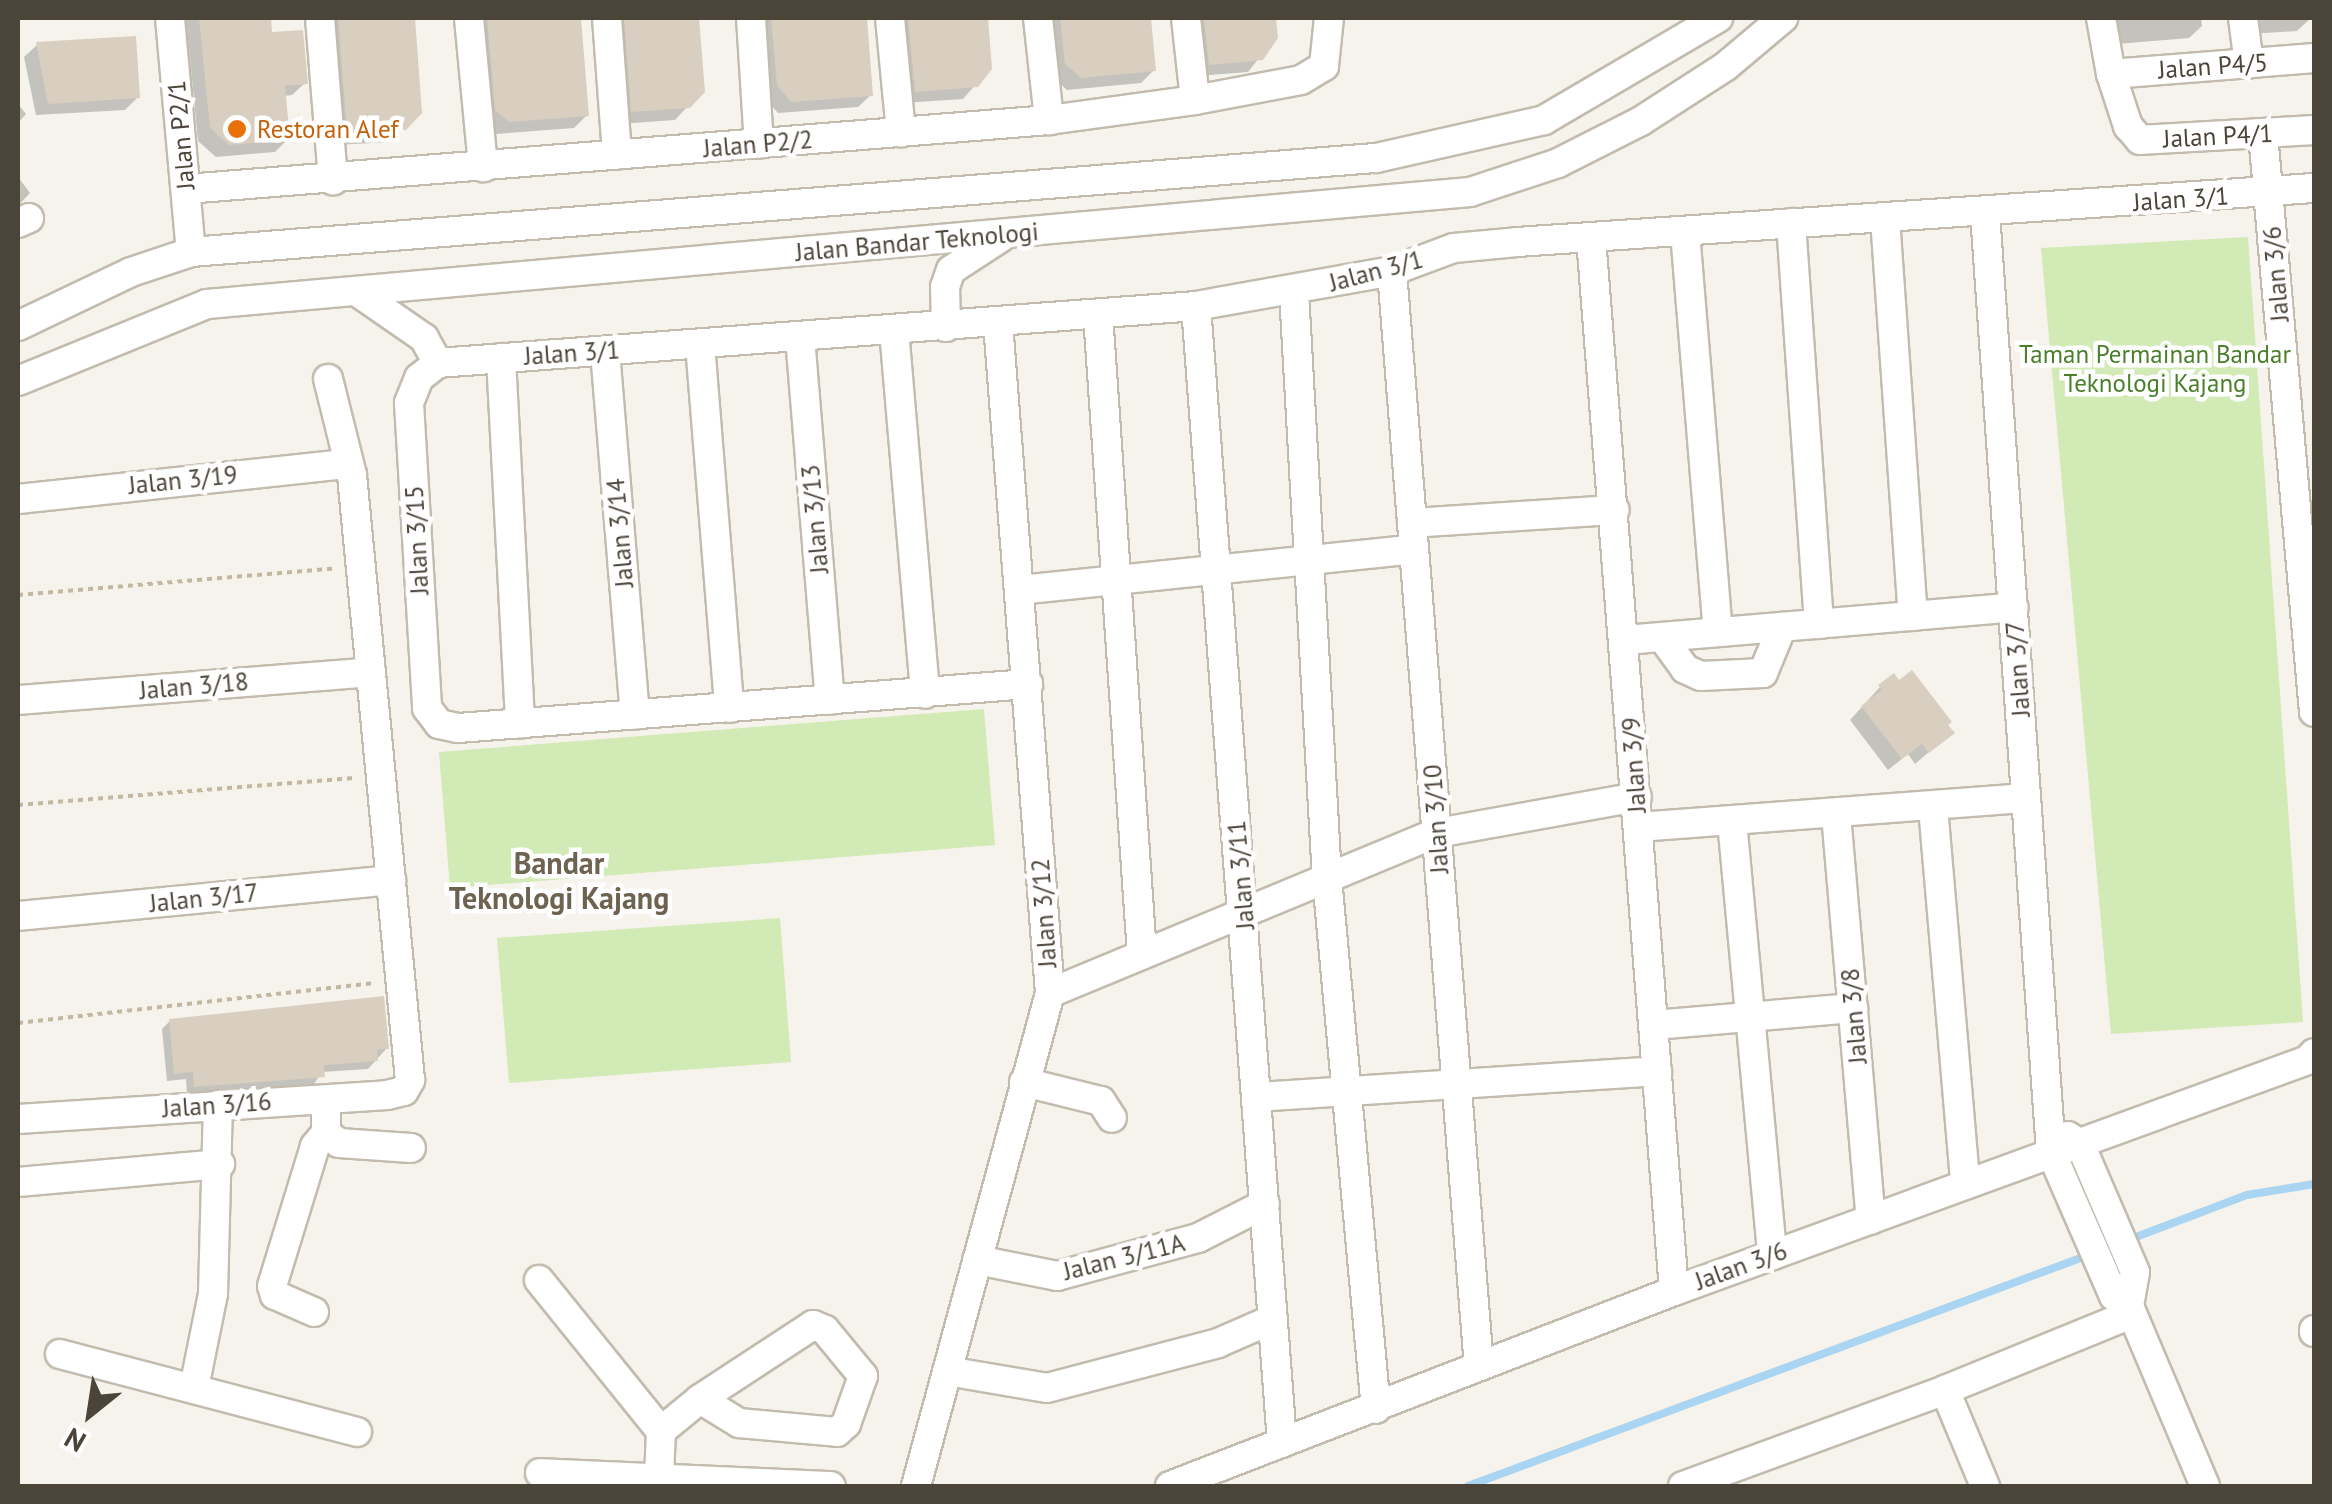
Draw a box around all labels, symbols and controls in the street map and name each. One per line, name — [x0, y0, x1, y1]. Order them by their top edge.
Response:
street label: Jalan P4/5 — [2157, 47, 2269, 85]
street label: Jalan P2/1 — [161, 79, 201, 191]
place label: Restoran Alef — [257, 114, 399, 144]
marker: Restoran Alef — [226, 118, 248, 140]
street label: Jalan P4/1 — [2162, 118, 2274, 154]
street label: Jalan P2/2 — [702, 124, 814, 164]
street label: Jalan 3/1 — [2132, 181, 2230, 217]
street label: Jalan Bandar Teknologi — [794, 216, 1040, 268]
street label: Jalan 3/6 — [2257, 225, 2295, 323]
street label: Jalan 3/1 — [1326, 244, 1426, 298]
street label: Jalan 3/1 — [523, 335, 621, 371]
park label: Taman Permainan Bandar Teknologi Kajang — [2019, 340, 2291, 399]
street label: Jalan 3/19 — [127, 459, 239, 501]
street label: Jalan 3/13 — [795, 463, 835, 575]
street label: Jalan 3/14 — [600, 477, 640, 589]
street label: Jalan 3/15 — [399, 485, 435, 595]
street label: Jalan 3/7 — [2000, 620, 2036, 718]
street label: Jalan 3/18 — [138, 666, 250, 706]
street label: Jalan 3/9 — [1616, 716, 1652, 814]
street label: Jalan 3/10 — [1417, 763, 1455, 875]
street label: Jalan 3/11 — [1221, 819, 1261, 931]
district label: Bandar Teknologi Kajang — [449, 845, 669, 916]
street label: Jalan 3/12 — [1025, 857, 1063, 969]
street label: Jalan 3/17 — [148, 877, 260, 919]
street label: Jalan 3/8 — [1835, 967, 1873, 1065]
street label: Jalan 3/16 — [161, 1086, 273, 1124]
street label: Jalan 3/11A — [1060, 1227, 1188, 1287]
street label: Jalan 3/6 — [1691, 1236, 1791, 1296]
north arrow — [40, 1364, 140, 1464]
text: N — [58, 1420, 92, 1461]

